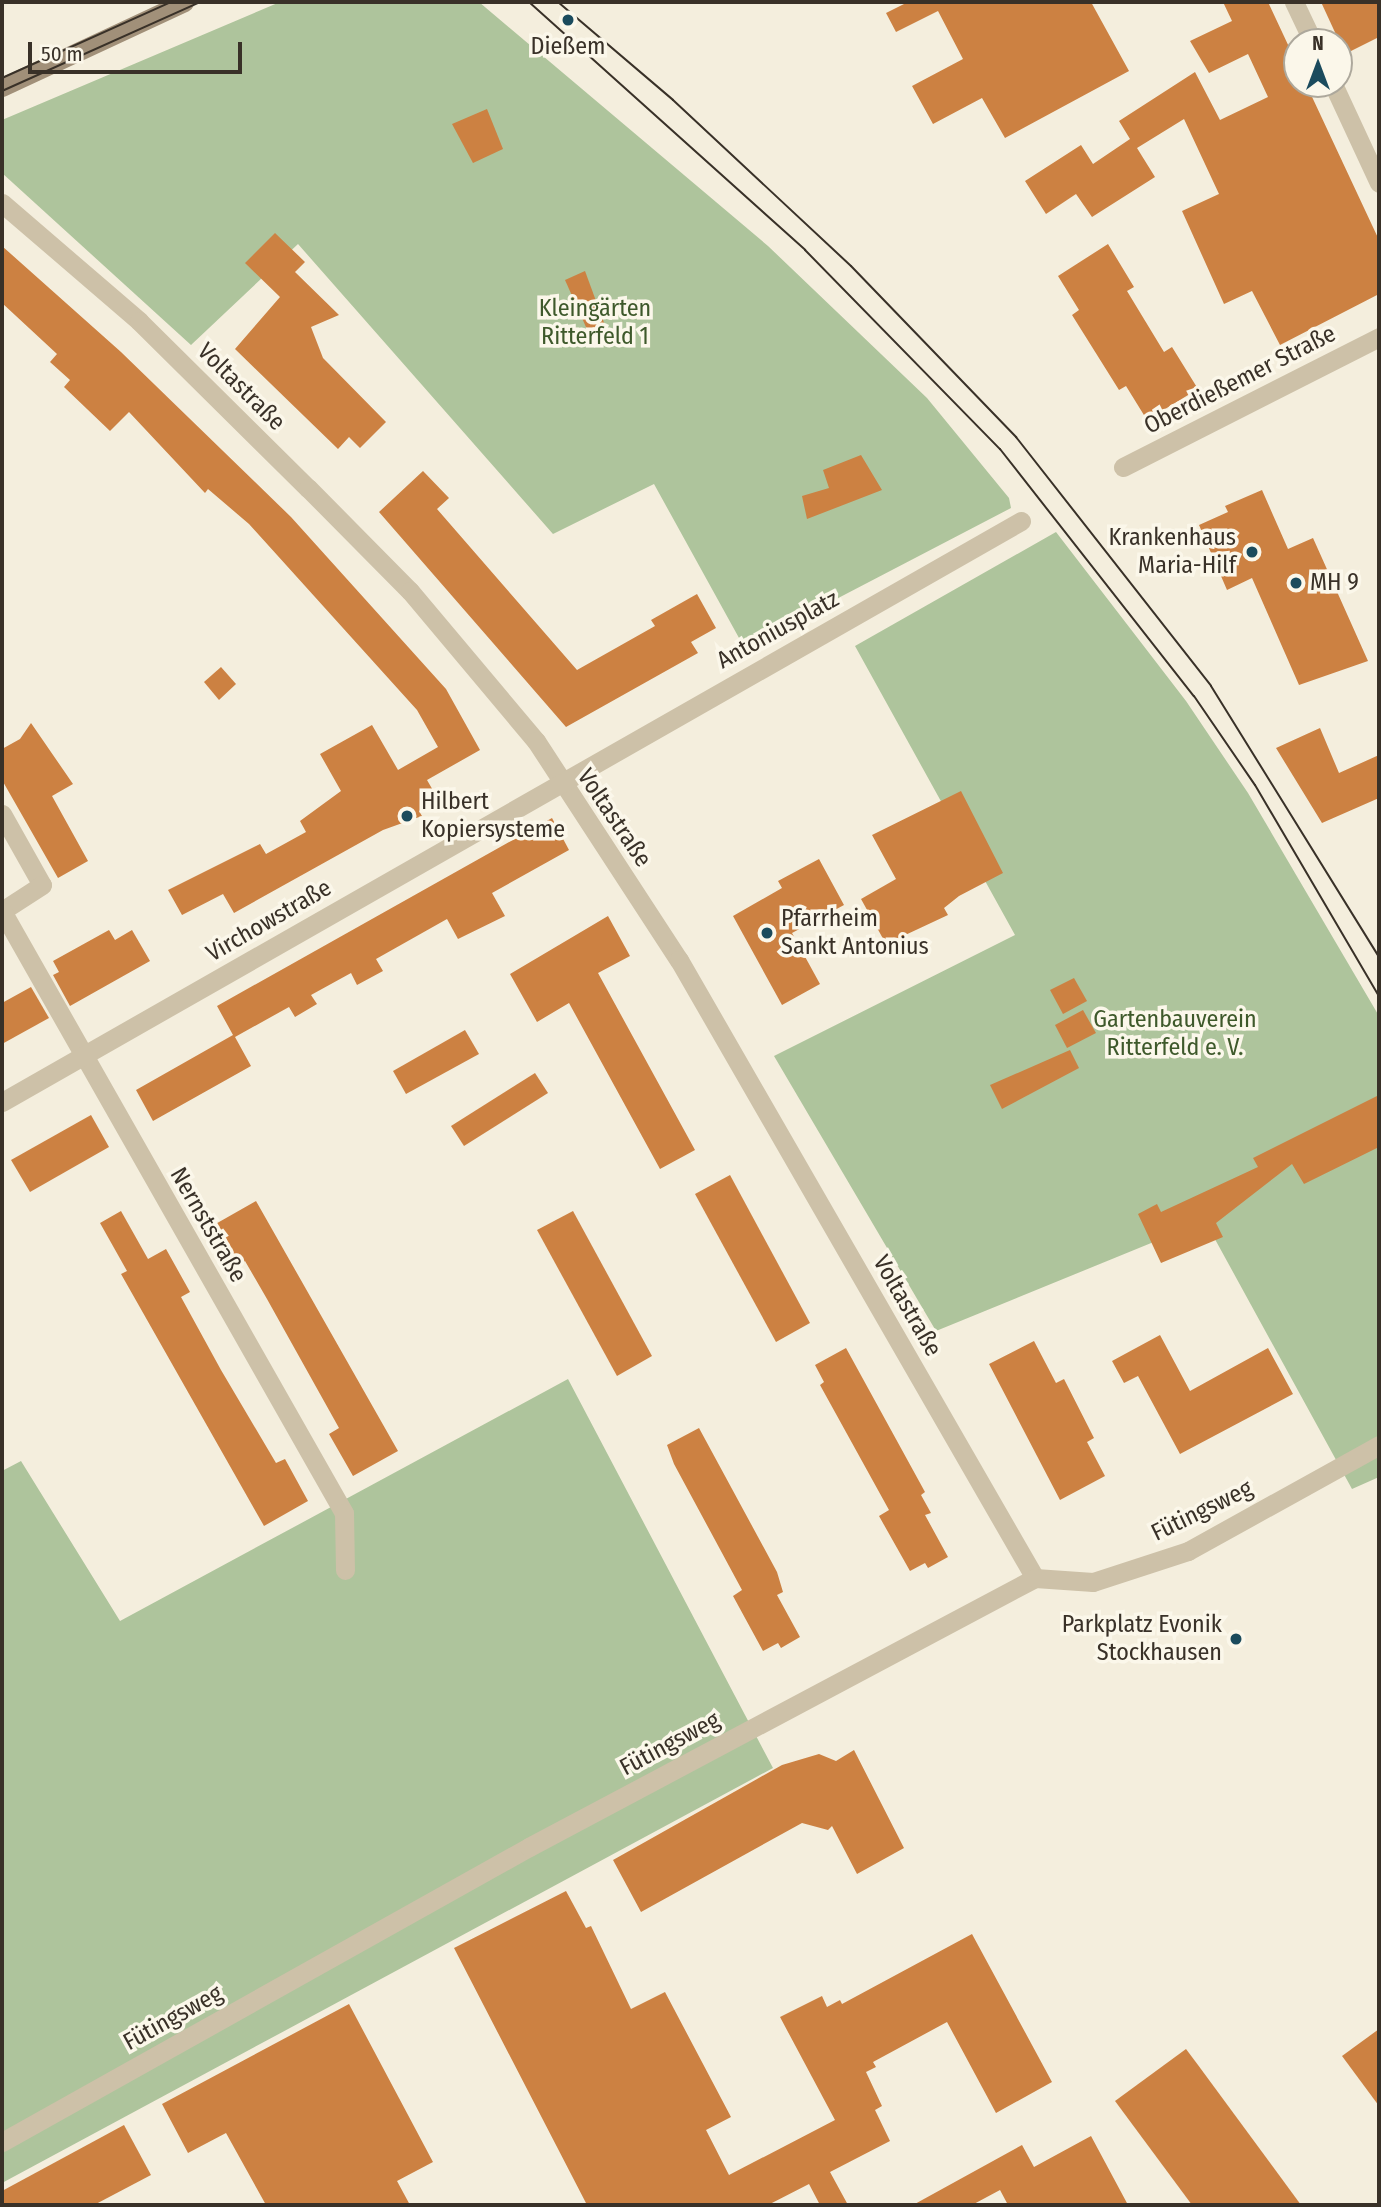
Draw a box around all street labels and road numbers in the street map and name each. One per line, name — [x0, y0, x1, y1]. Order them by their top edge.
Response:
street label: Oberdießemer Straße — [1139, 319, 1341, 441]
street label: Voltastraße — [191, 337, 291, 437]
street label: Antoniusplatz — [712, 585, 844, 675]
street label: Voltastraße — [571, 764, 657, 872]
street label: Virchowstraße — [201, 874, 337, 968]
street label: Nernststraße — [164, 1162, 252, 1288]
street label: Voltastraße — [867, 1250, 947, 1362]
street label: Fütingsweg — [1147, 1474, 1257, 1548]
street label: Fütingsweg — [615, 1706, 725, 1782]
street label: Fütingsweg — [118, 1979, 228, 2057]

